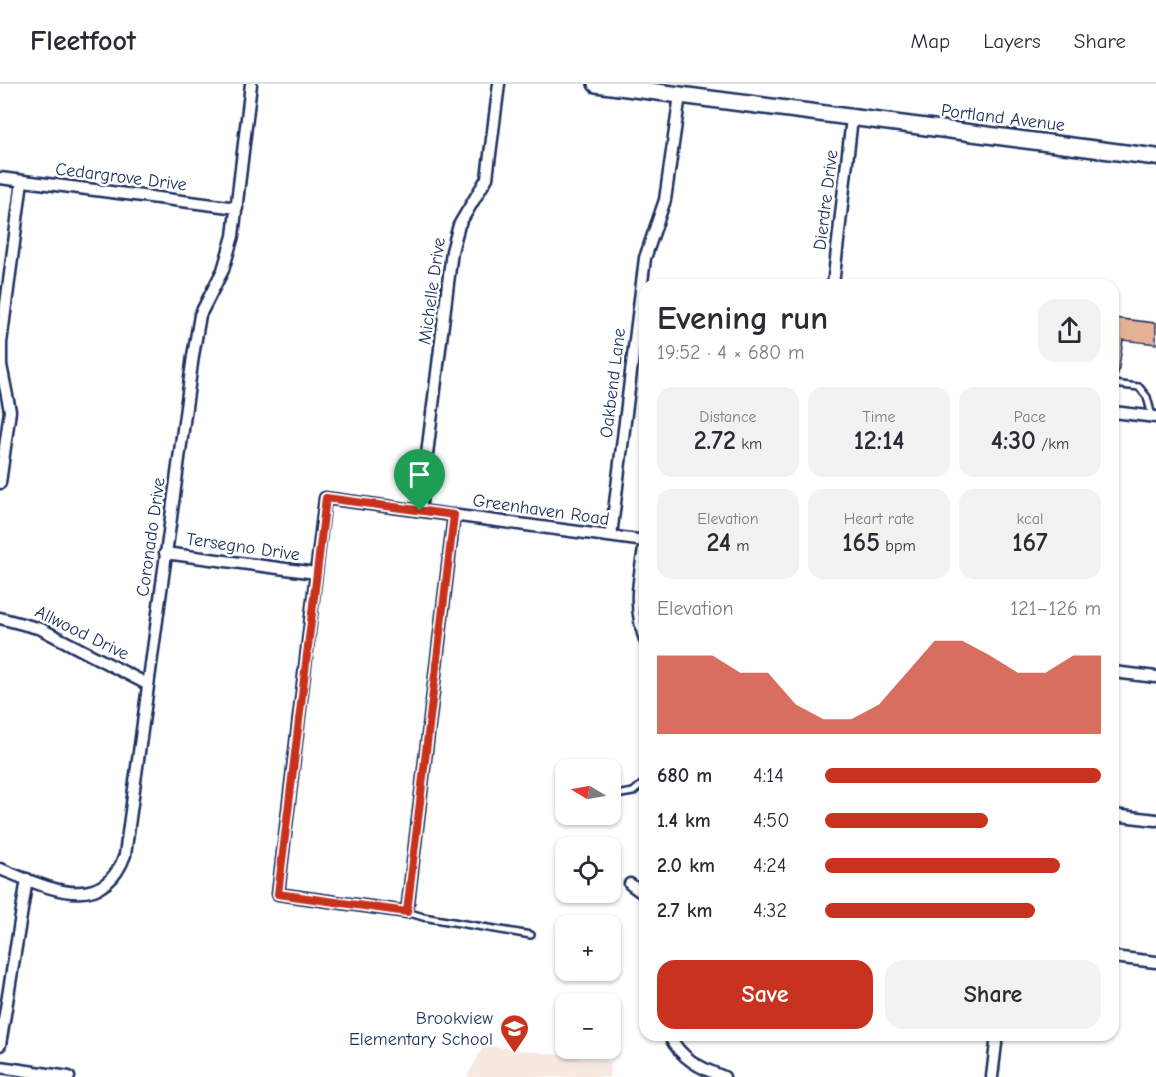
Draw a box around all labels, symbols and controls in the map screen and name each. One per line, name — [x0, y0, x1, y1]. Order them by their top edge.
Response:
text: Fleetfoot — [30, 25, 136, 57]
text: Map — [911, 29, 950, 53]
text: Layers — [983, 29, 1041, 53]
text: Share — [1074, 29, 1126, 53]
street label: Portland Avenue — [940, 100, 1066, 136]
street label: Dierdre Drive — [809, 149, 843, 251]
street label: Cedargrove Drive — [54, 159, 188, 195]
street label: Michelle Drive — [414, 236, 450, 346]
text: Evening run — [657, 299, 828, 337]
button: share — [1038, 299, 1101, 362]
street label: Oakbend Lane — [596, 327, 630, 439]
text: 19:52 · 4 × 680 m — [657, 341, 804, 364]
text: Distance — [699, 408, 757, 426]
text: Time — [862, 408, 896, 426]
text: Pace — [1014, 408, 1046, 426]
text: 2.72 — [694, 426, 736, 456]
text: 12:14 — [854, 426, 904, 456]
text: 4:30 — [991, 426, 1036, 456]
text: km — [736, 435, 762, 453]
text: /km — [1036, 435, 1069, 453]
pin — [394, 449, 445, 511]
icon: arrive — [403, 458, 436, 491]
street label: Coronado Drive — [132, 476, 170, 598]
street label: Greenhaven Road — [471, 490, 611, 530]
text: Elevation — [697, 510, 759, 528]
text: Heart rate — [844, 510, 914, 528]
text: kcal — [1017, 510, 1043, 528]
text: 24 — [707, 528, 731, 558]
text: 165 — [842, 528, 880, 558]
text: 167 — [1012, 528, 1048, 558]
street label: Tersegno Drive — [185, 529, 301, 565]
text: m — [731, 537, 749, 555]
text: bpm — [880, 537, 916, 555]
text: Elevation — [657, 597, 734, 620]
text: 121–126 m — [1010, 597, 1101, 620]
street label: Allwood Drive — [32, 601, 132, 665]
north arrow — [555, 759, 621, 825]
map controls — [555, 759, 621, 1059]
text: 680 m — [657, 764, 712, 787]
text: 4:14 — [753, 764, 784, 787]
text: 1.4 km — [657, 809, 711, 832]
text: 4:50 — [753, 809, 789, 832]
button: locate — [555, 837, 621, 903]
text: 2.0 km — [657, 854, 715, 877]
text: 4:24 — [753, 854, 786, 877]
text: 2.7 km — [657, 899, 712, 922]
text: 4:32 — [753, 899, 787, 922]
button: + — [555, 915, 621, 981]
button: Save — [657, 960, 873, 1029]
button: Share — [885, 960, 1101, 1029]
button: − — [555, 993, 621, 1059]
place label: Brookview Elementary School — [349, 1008, 493, 1050]
school or university icon: Brookview Elementary School — [498, 1012, 530, 1054]

